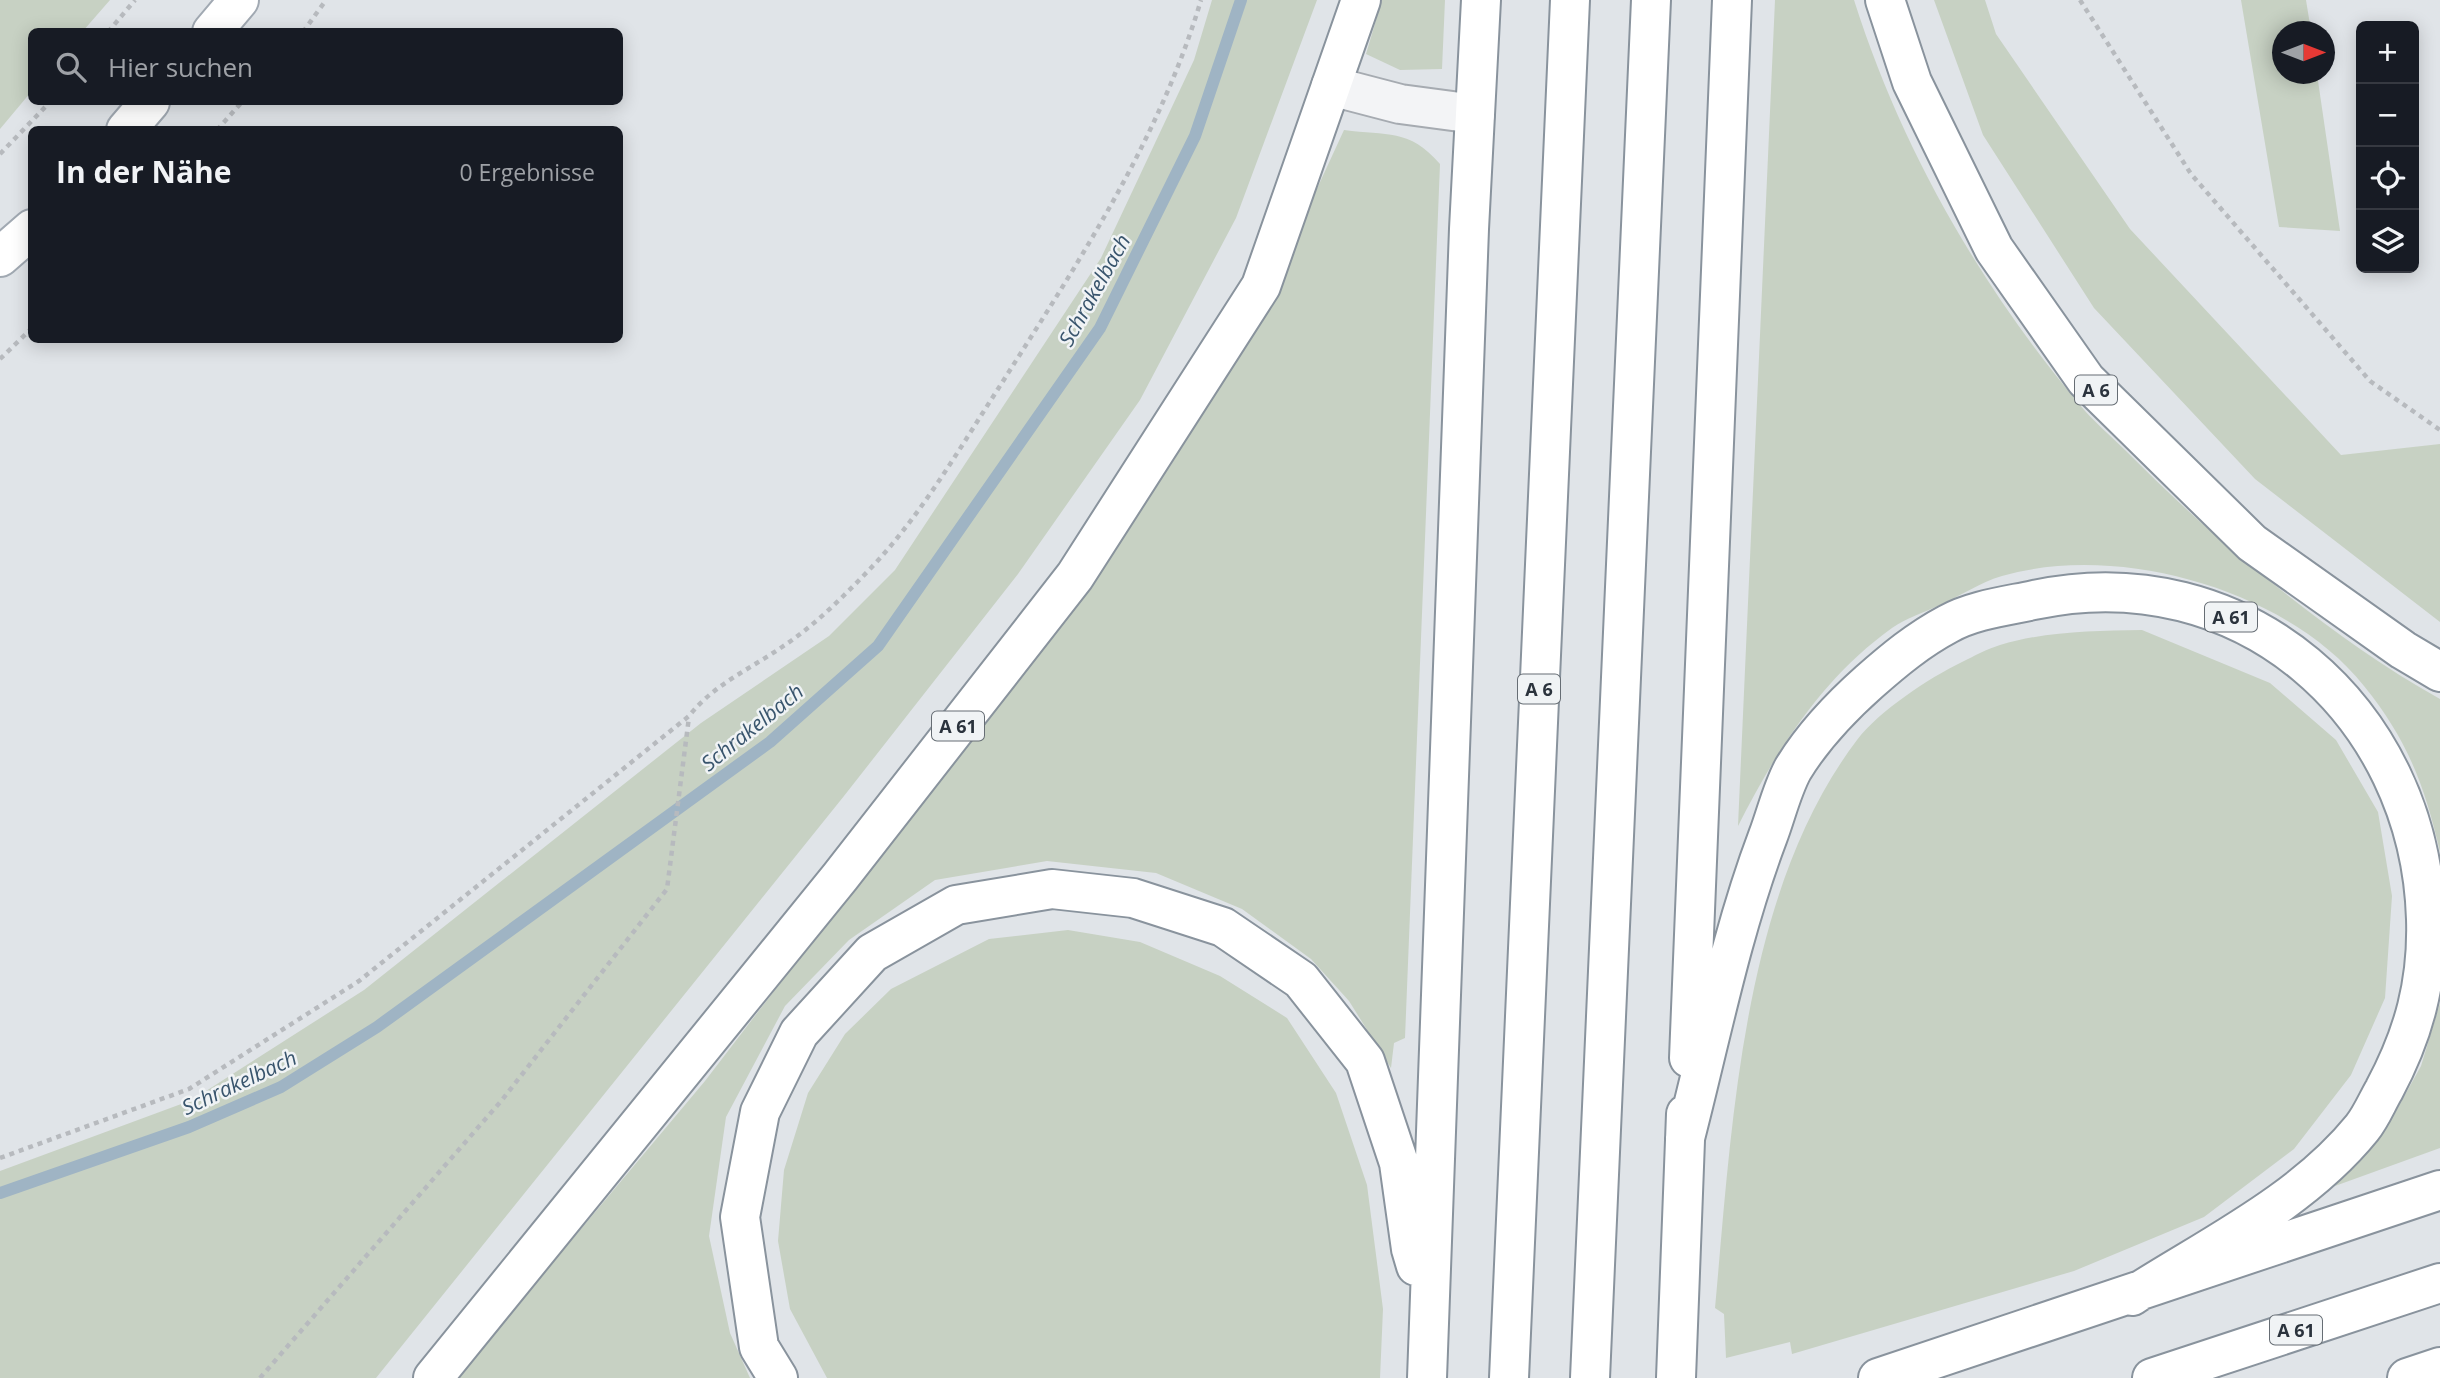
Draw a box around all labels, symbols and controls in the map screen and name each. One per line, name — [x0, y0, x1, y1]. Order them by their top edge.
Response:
north arrow — [2272, 21, 2335, 84]
map controls — [2356, 21, 2419, 273]
button: + — [2356, 21, 2419, 84]
search box — [28, 28, 623, 105]
icon: search — [52, 48, 90, 86]
text: Hier suchen — [108, 49, 253, 85]
button: − — [2356, 84, 2419, 147]
button: locate — [2356, 147, 2419, 210]
text: In der Nähe — [56, 151, 232, 192]
text: 0 Ergebnisse — [459, 156, 595, 188]
button: layers — [2356, 210, 2419, 273]
water label: Schrakelbach — [1052, 229, 1136, 351]
road number: A 6 — [2075, 376, 2117, 404]
road number: A 61 — [2205, 602, 2257, 632]
road number: A 6 — [1518, 674, 1560, 704]
water label: Schrakelbach — [695, 677, 809, 777]
road number: A 61 — [932, 712, 984, 740]
water label: Schrakelbach — [177, 1043, 301, 1121]
road number: A 61 — [2270, 1316, 2322, 1344]

